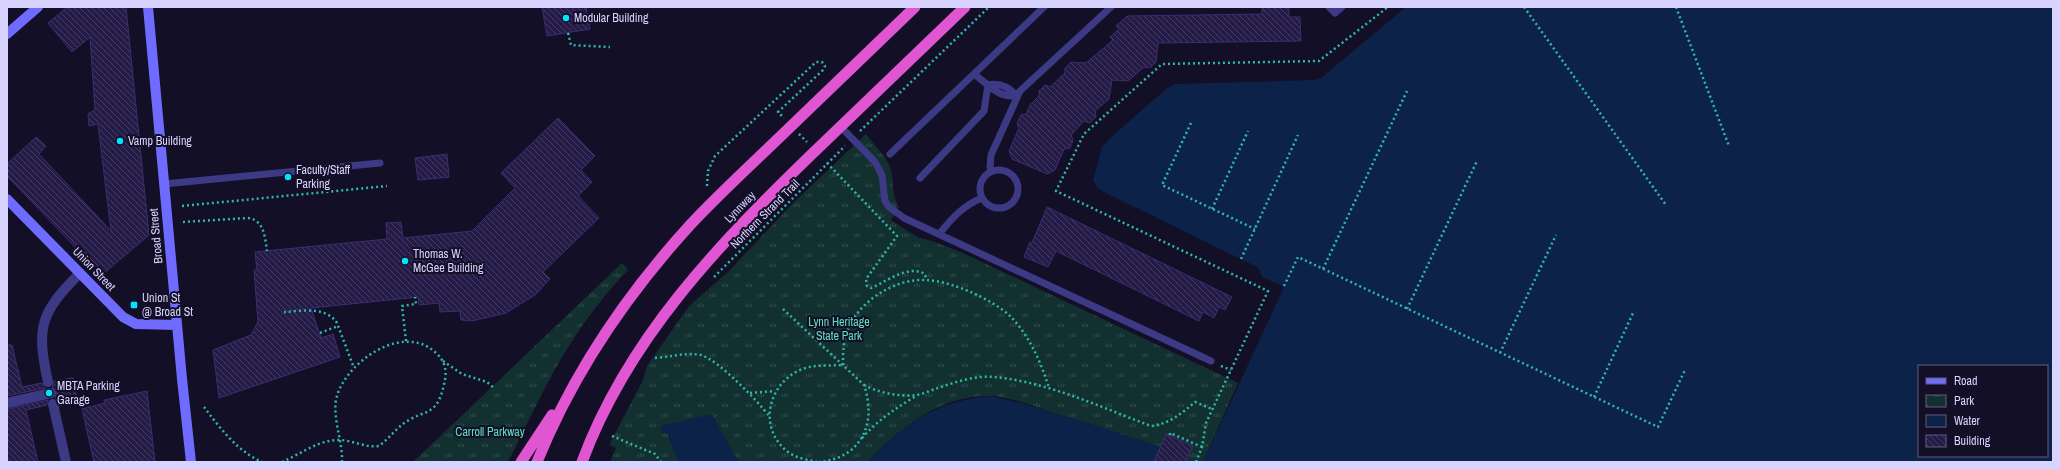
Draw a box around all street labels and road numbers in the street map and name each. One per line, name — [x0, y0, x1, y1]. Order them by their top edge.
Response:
street label: Northern Strand Trail — [727, 176, 803, 252]
street label: Lynnway — [721, 188, 759, 226]
street label: Broad Street — [146, 208, 166, 264]
street label: Union Street — [69, 244, 119, 295]

